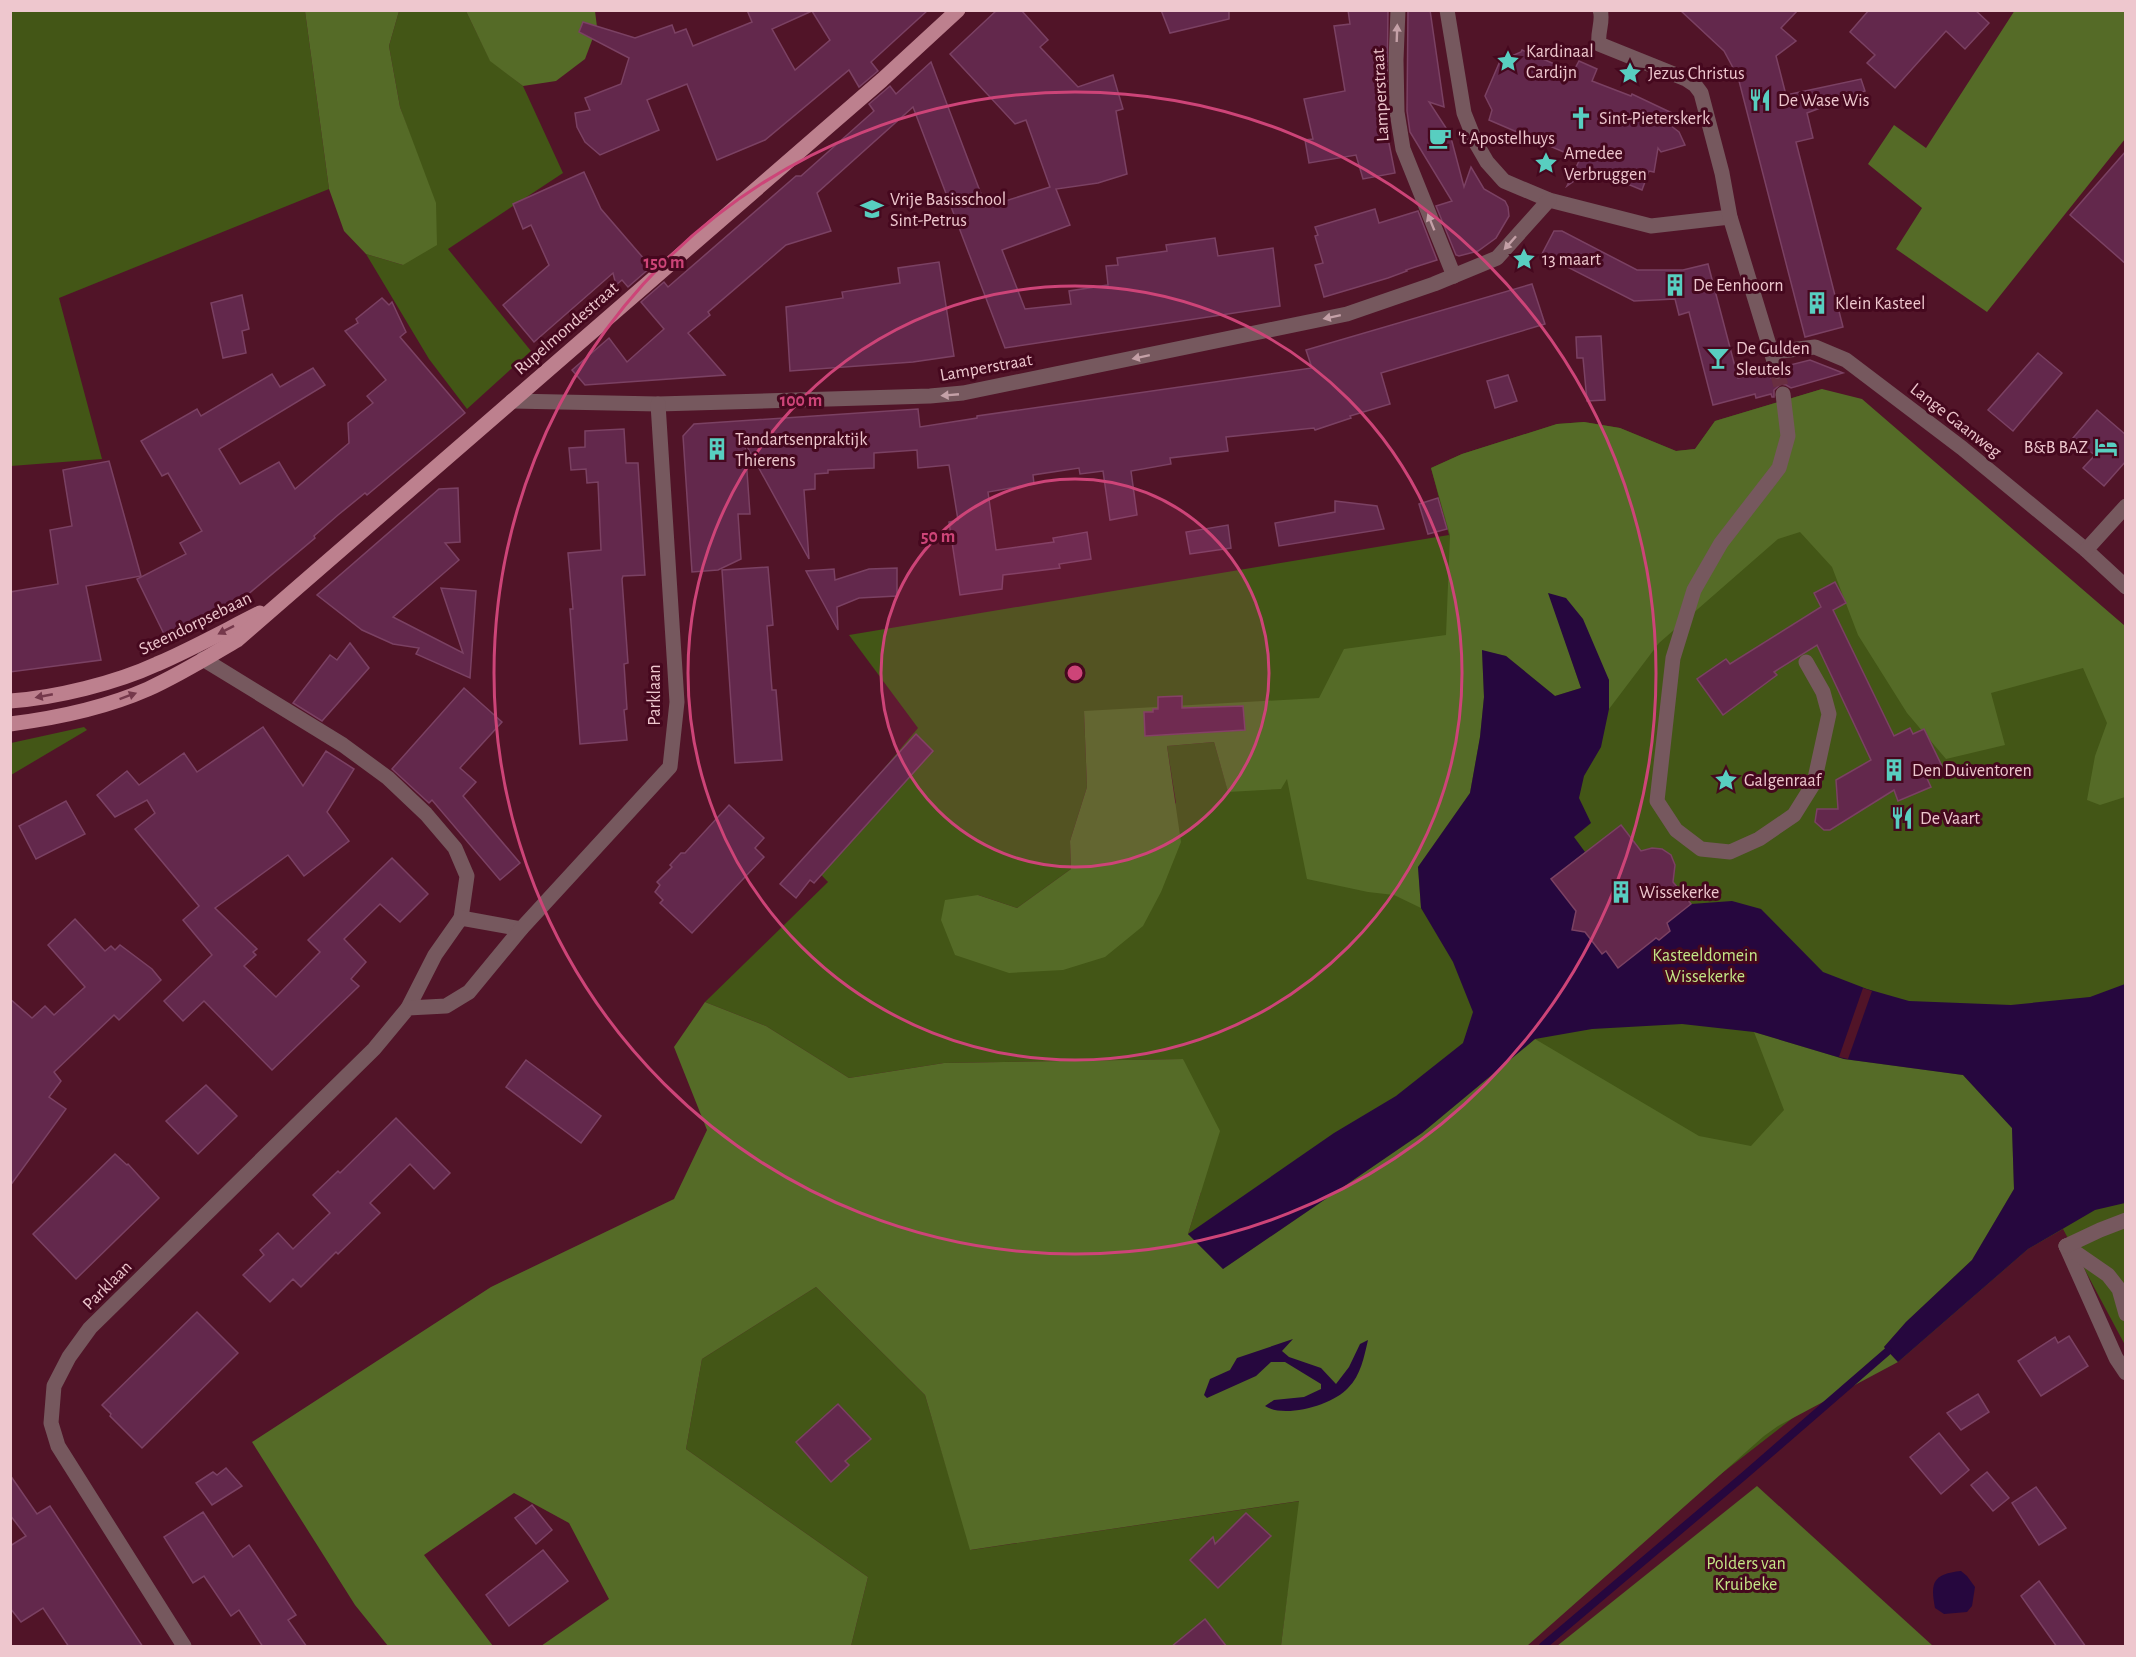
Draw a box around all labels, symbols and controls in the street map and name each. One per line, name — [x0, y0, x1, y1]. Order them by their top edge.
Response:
one-way arrow — [1392, 23, 1401, 42]
place label: Kardinaal Cardijn — [1526, 43, 1594, 82]
street label: Lamperstraat — [1370, 47, 1392, 142]
place icon: Kardinaal Cardijn — [1495, 48, 1521, 74]
place icon: Jezus Christus — [1617, 60, 1643, 86]
place label: Jezus Christus — [1648, 65, 1745, 83]
restaurant icon: De Wase Wis — [1747, 87, 1773, 113]
place label: De Wase Wis — [1778, 92, 1869, 110]
church icon: Sint-Pieterskerk — [1568, 105, 1594, 131]
place label: Sint-Pieterskerk — [1599, 110, 1711, 128]
cafe icon: 't Apostelhuys — [1427, 125, 1453, 151]
place label: 't Apostelhuys — [1458, 130, 1555, 148]
place label: Amedee Verbruggen — [1564, 145, 1647, 184]
place icon: Amedee Verbruggen — [1533, 150, 1559, 176]
place label: Vrije Basisschool Sint-Petrus — [890, 191, 1006, 230]
school or university icon: Vrije Basisschool Sint-Petrus — [859, 196, 885, 222]
one-way arrow — [1426, 213, 1435, 231]
one-way arrow — [1504, 235, 1517, 250]
place icon: 13 maart — [1511, 246, 1537, 272]
place label: 13 maart — [1542, 251, 1601, 269]
text: 150 m — [644, 254, 684, 272]
building icon: De Eenhoorn — [1662, 272, 1688, 298]
place label: De Eenhoorn — [1693, 277, 1784, 295]
street label: Rupelmondestraat — [511, 279, 622, 379]
building icon: Klein Kasteel — [1804, 290, 1830, 316]
place label: Klein Kasteel — [1835, 295, 1925, 313]
one-way arrow — [1323, 313, 1341, 323]
place label: De Gulden Sleutels — [1736, 340, 1810, 379]
bar icon: De Gulden Sleutels — [1705, 345, 1731, 371]
street label: Lamperstraat — [938, 351, 1034, 385]
one-way arrow — [1131, 353, 1150, 362]
street label: Lange Gaanweg — [1907, 380, 2004, 462]
one-way arrow — [940, 390, 959, 399]
text: 100 m — [780, 392, 822, 410]
place label: Tandartsenpraktijk Thierens — [735, 431, 868, 470]
hotel icon: B&B BAZ — [2093, 434, 2119, 460]
building icon: Tandartsenpraktijk Thierens — [704, 436, 730, 462]
place label: B&B BAZ — [2024, 439, 2088, 457]
text: 50 m — [921, 528, 955, 546]
street label: Steendorpsebaan — [136, 589, 255, 659]
one-way arrow — [218, 625, 235, 635]
centre of rings — [1065, 663, 1085, 683]
street label: Parklaan — [646, 664, 664, 726]
one-way arrow — [119, 691, 137, 700]
one-way arrow — [34, 692, 53, 701]
building icon: Den Duiventoren — [1881, 757, 1907, 783]
place label: Den Duiventoren — [1912, 762, 2032, 780]
place icon: Galgenraaf — [1713, 767, 1739, 793]
place label: Galgenraaf — [1744, 772, 1823, 790]
restaurant icon: De Vaart — [1889, 805, 1915, 831]
place label: De Vaart — [1920, 810, 1980, 828]
building icon: Wissekerke — [1608, 879, 1634, 905]
place label: Wissekerke — [1639, 884, 1719, 902]
park label: Kasteeldomein Wissekerke — [1652, 947, 1758, 986]
street label: Parklaan — [80, 1258, 136, 1314]
park label: Polders van Kruibeke — [1706, 1555, 1786, 1594]

